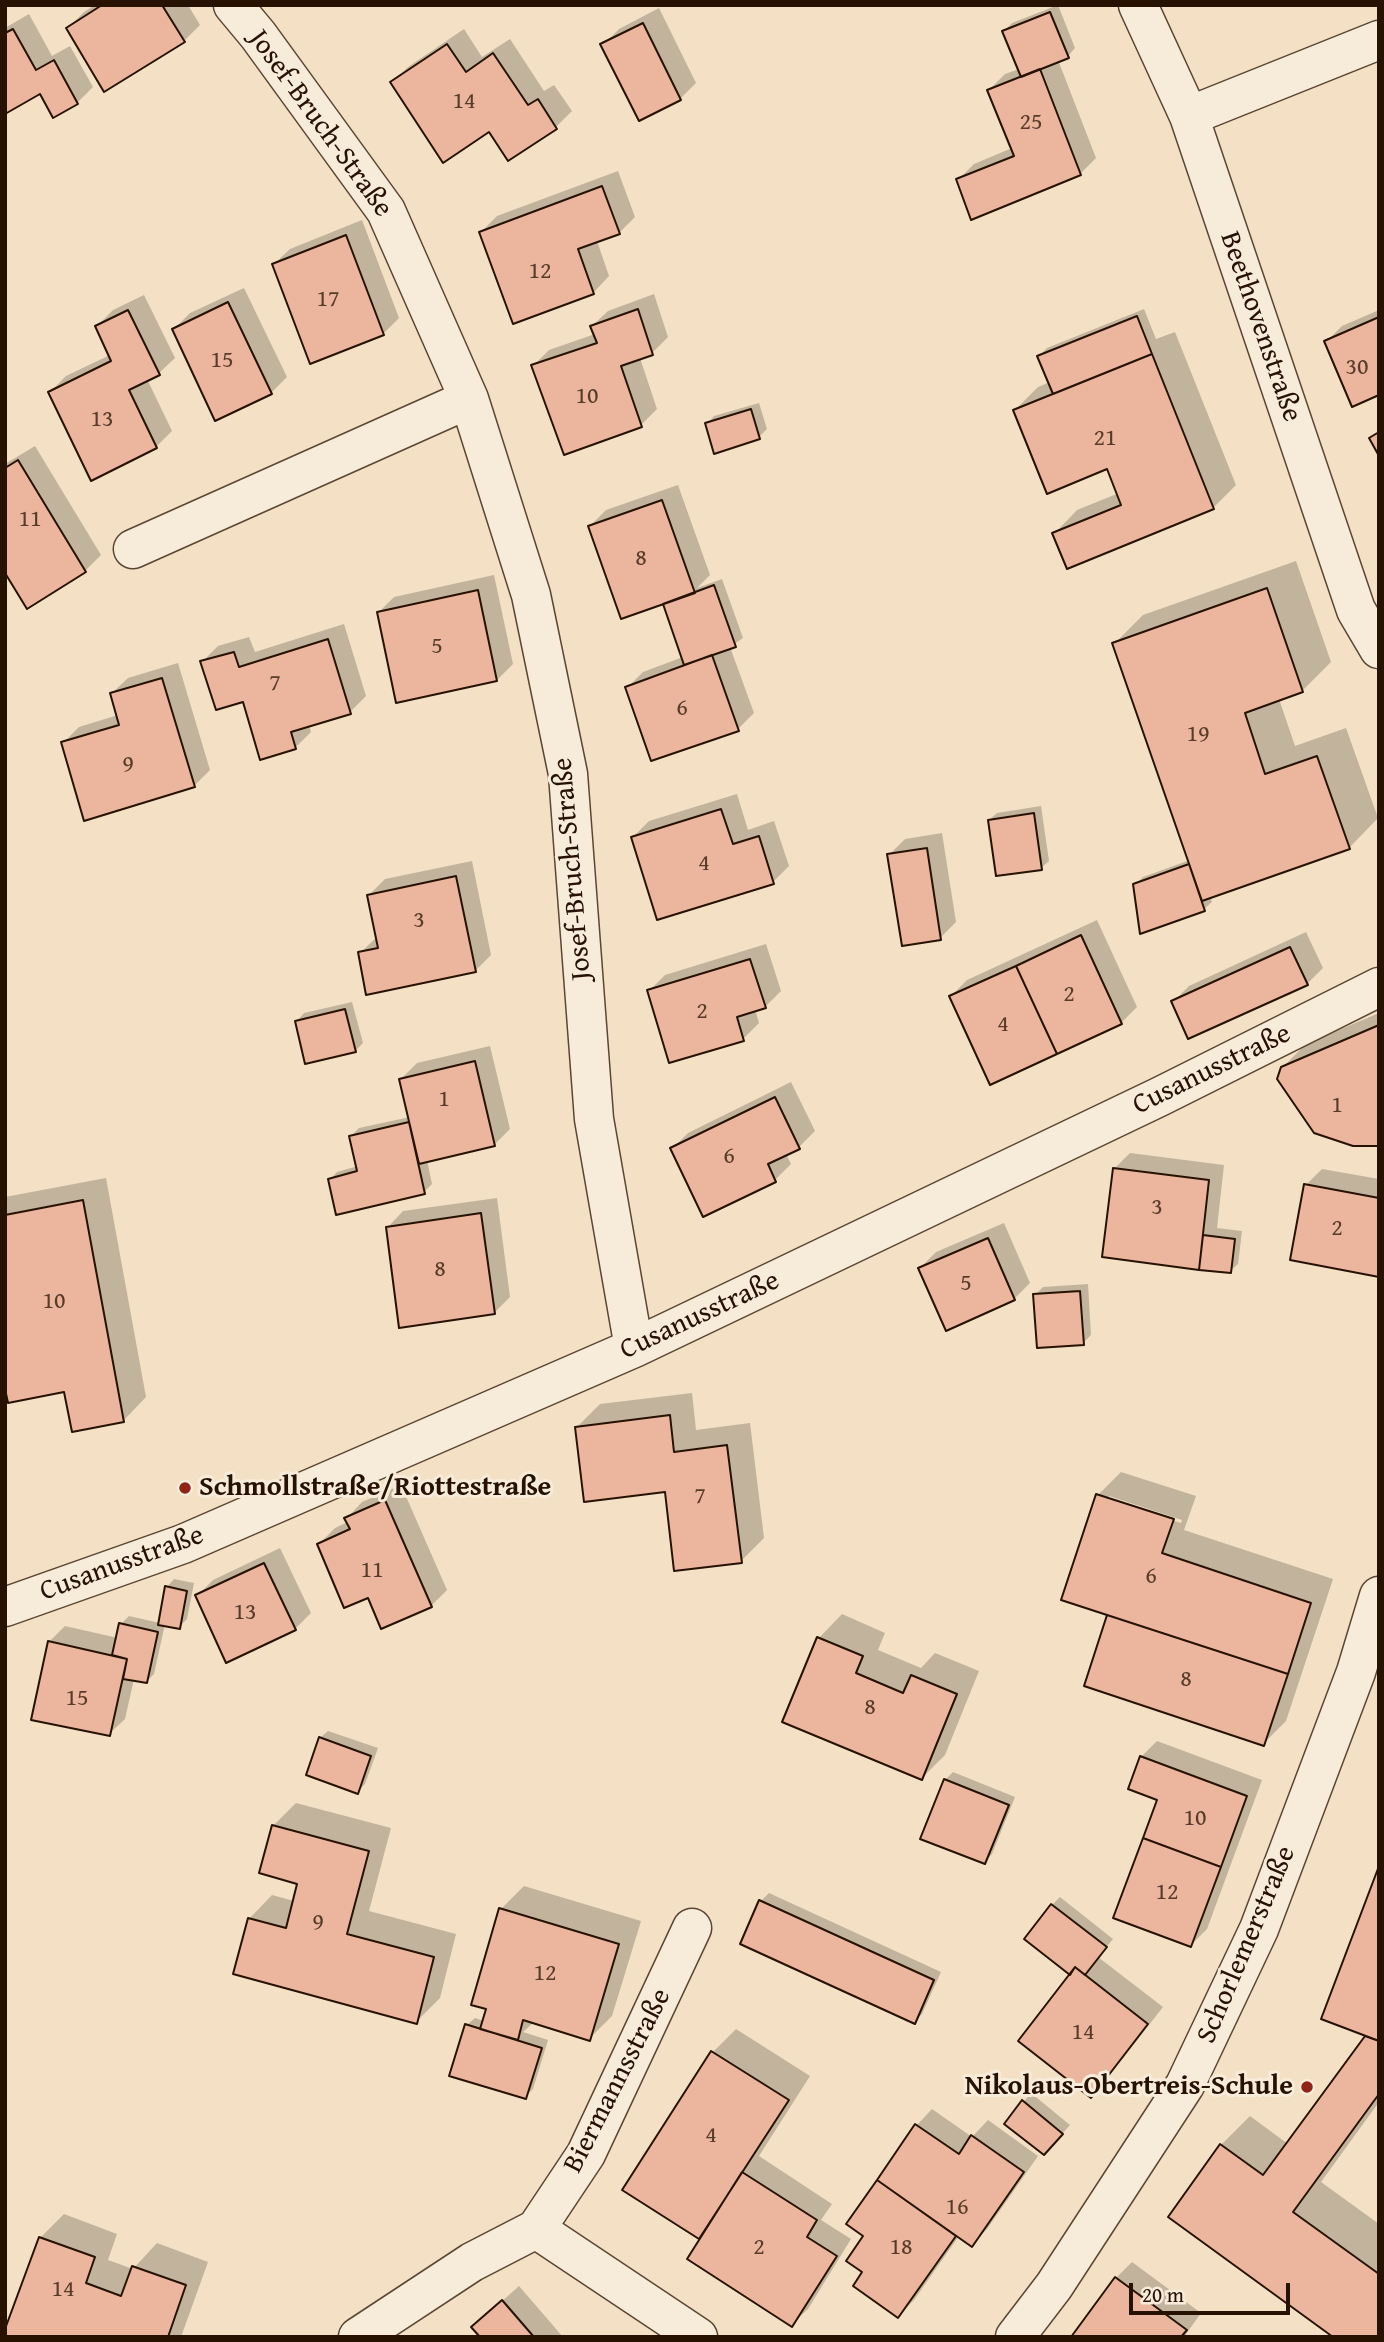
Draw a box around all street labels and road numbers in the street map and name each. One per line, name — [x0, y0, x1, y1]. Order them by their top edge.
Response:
street label: Josef-Bruch-Straße — [241, 24, 399, 224]
street label: Beethovenstraße — [1212, 228, 1308, 426]
street label: Josef-Bruch-Straße — [547, 756, 599, 982]
street label: Cusanusstraße — [1127, 1017, 1297, 1123]
street label: Cusanusstraße — [615, 1264, 785, 1368]
street label: Cusanusstraße — [36, 1519, 208, 1609]
street label: Schorlemerstraße — [1190, 1841, 1304, 2049]
street label: Biermannsstraße — [557, 1983, 679, 2179]

